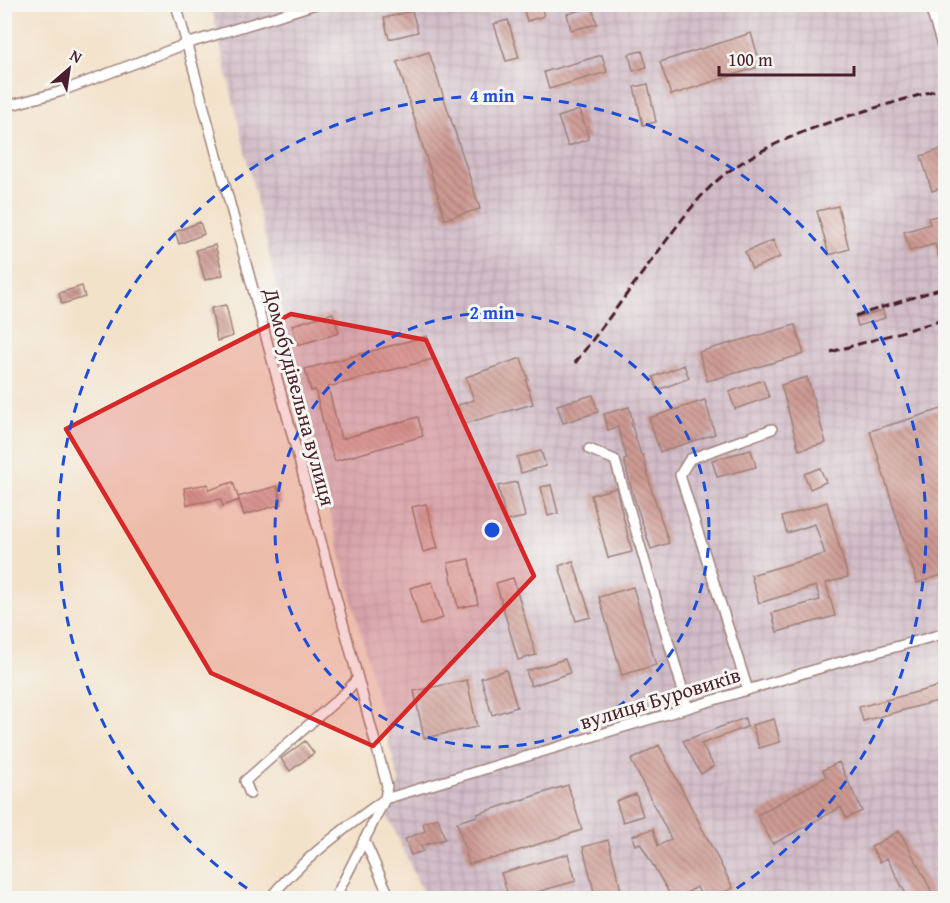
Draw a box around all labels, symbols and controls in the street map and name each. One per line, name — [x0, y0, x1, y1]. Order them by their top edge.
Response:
north arrow — [39, 39, 99, 99]
scale bar — [719, 39, 854, 77]
text: N — [66, 43, 87, 69]
text: 100 m — [728, 46, 773, 73]
text: 4 min — [470, 82, 515, 109]
street label: Домобудівельна вулиця — [256, 284, 344, 510]
text: 2 min — [470, 299, 515, 326]
centre of rings — [482, 520, 502, 540]
street label: вулиця Буровиків — [576, 659, 744, 737]

